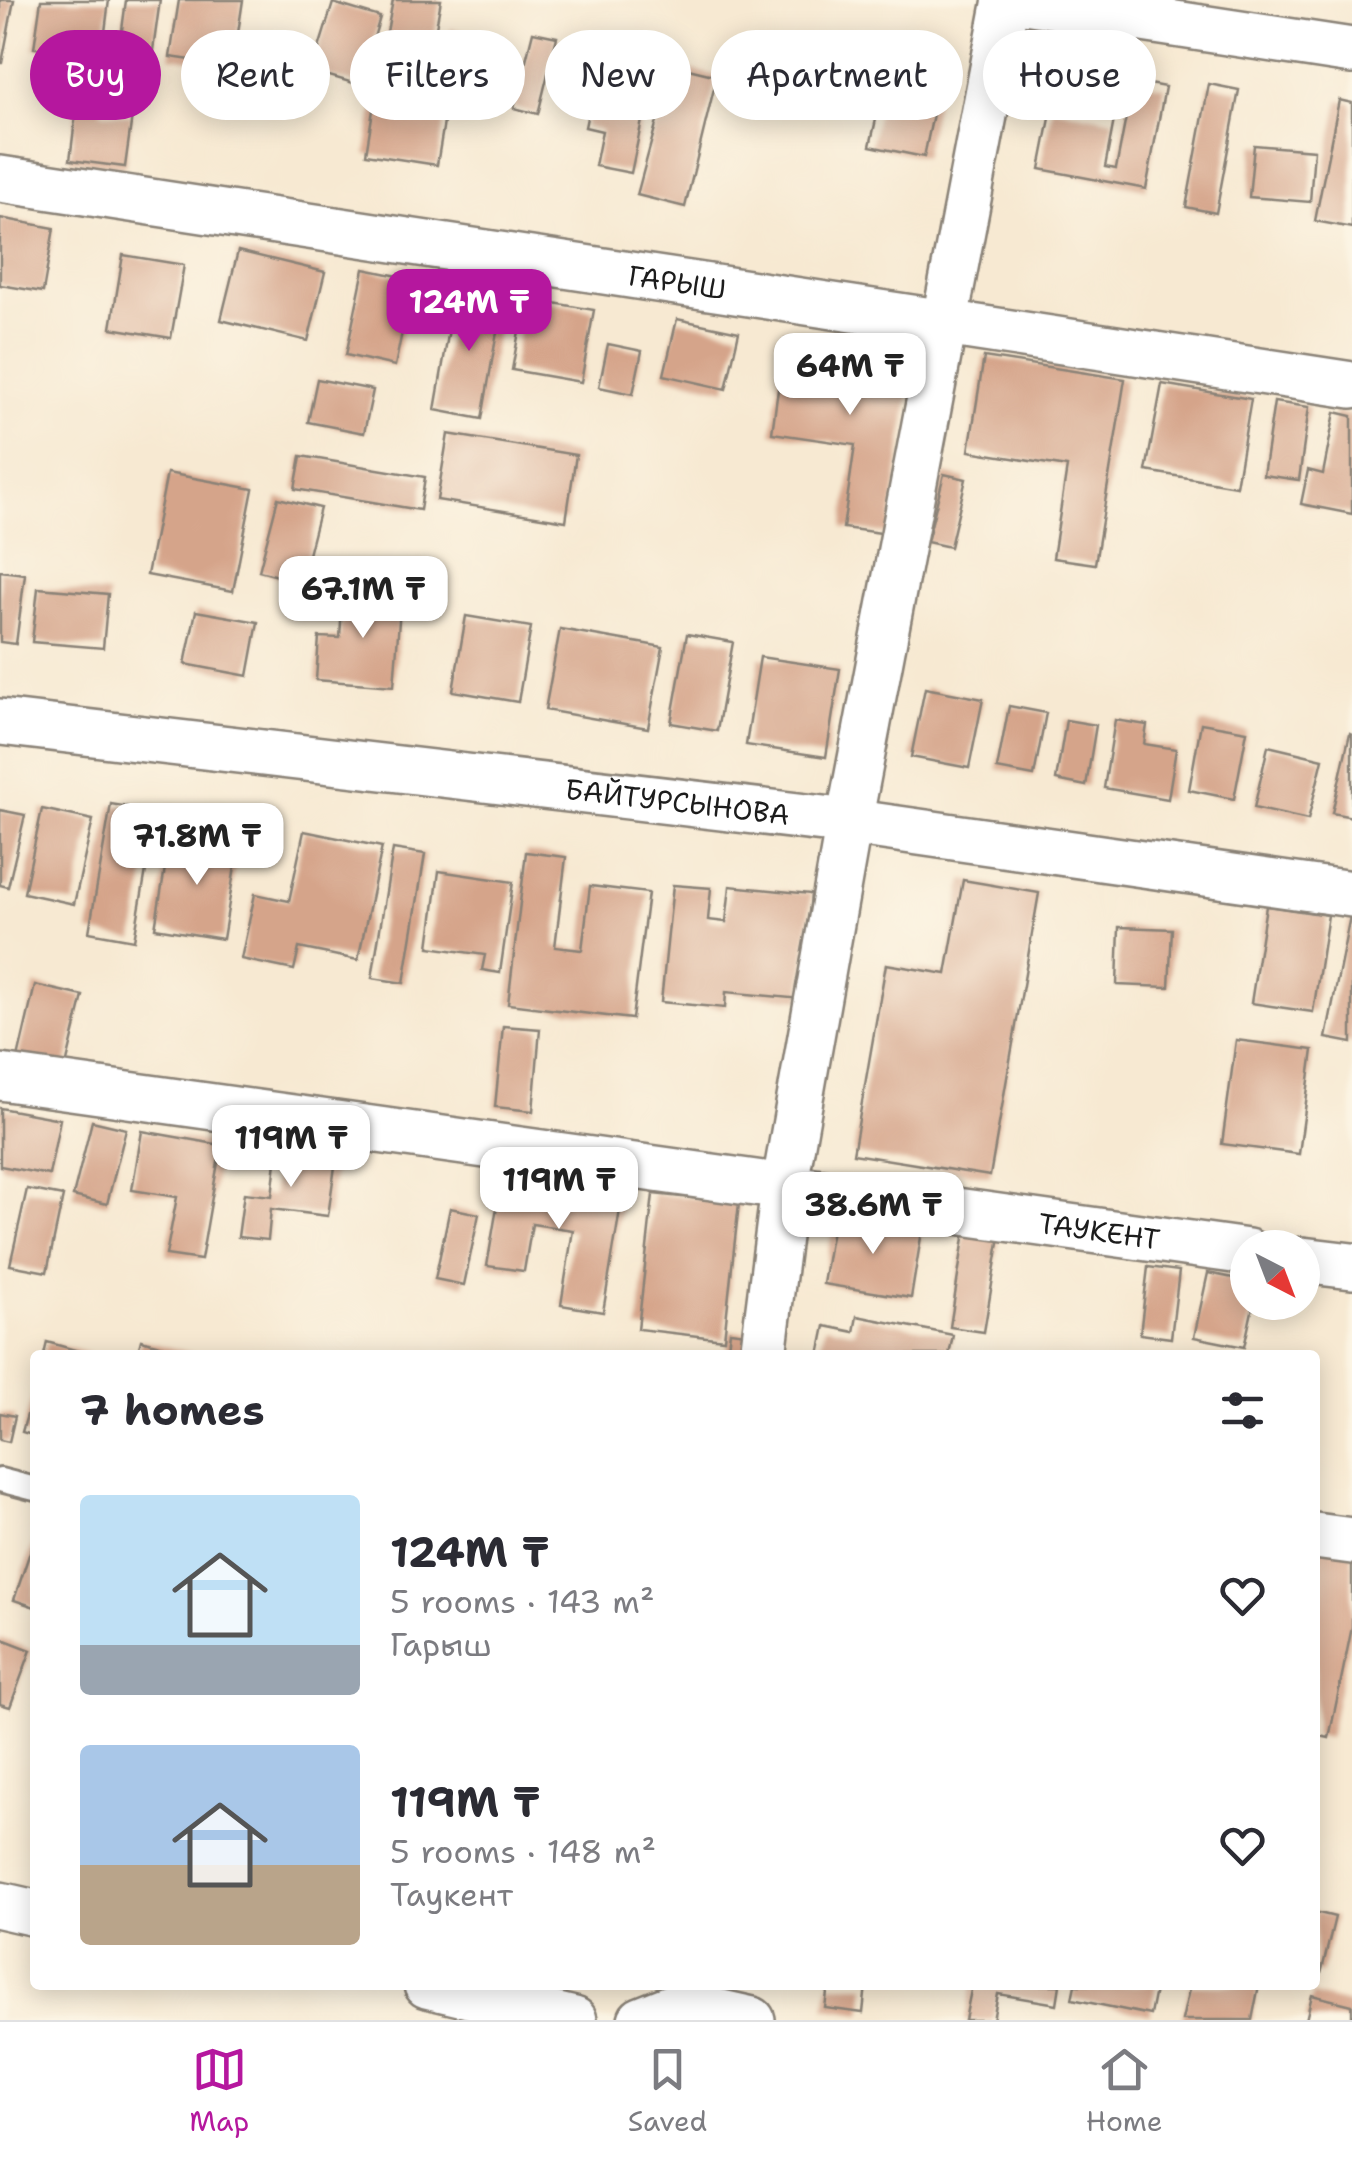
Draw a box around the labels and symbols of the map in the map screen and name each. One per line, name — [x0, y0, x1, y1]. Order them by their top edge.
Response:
street label: ГАРЫШ — [626, 256, 729, 308]
pin: 124M ₸ — [388, 269, 550, 354]
pin: 64M ₸ — [780, 333, 920, 418]
pin: 67.1M ₸ — [271, 556, 455, 641]
street label: БАЙТУРСЫНОВА — [563, 770, 792, 834]
pin: 71.8M ₸ — [105, 803, 289, 888]
pin: 119M ₸ — [210, 1105, 372, 1190]
pin: 119M ₸ — [478, 1147, 640, 1232]
pin: 38.6M ₸ — [781, 1172, 965, 1257]
street label: ТАУКЕНТ — [1036, 1204, 1162, 1258]
north arrow — [1230, 1230, 1320, 1320]

